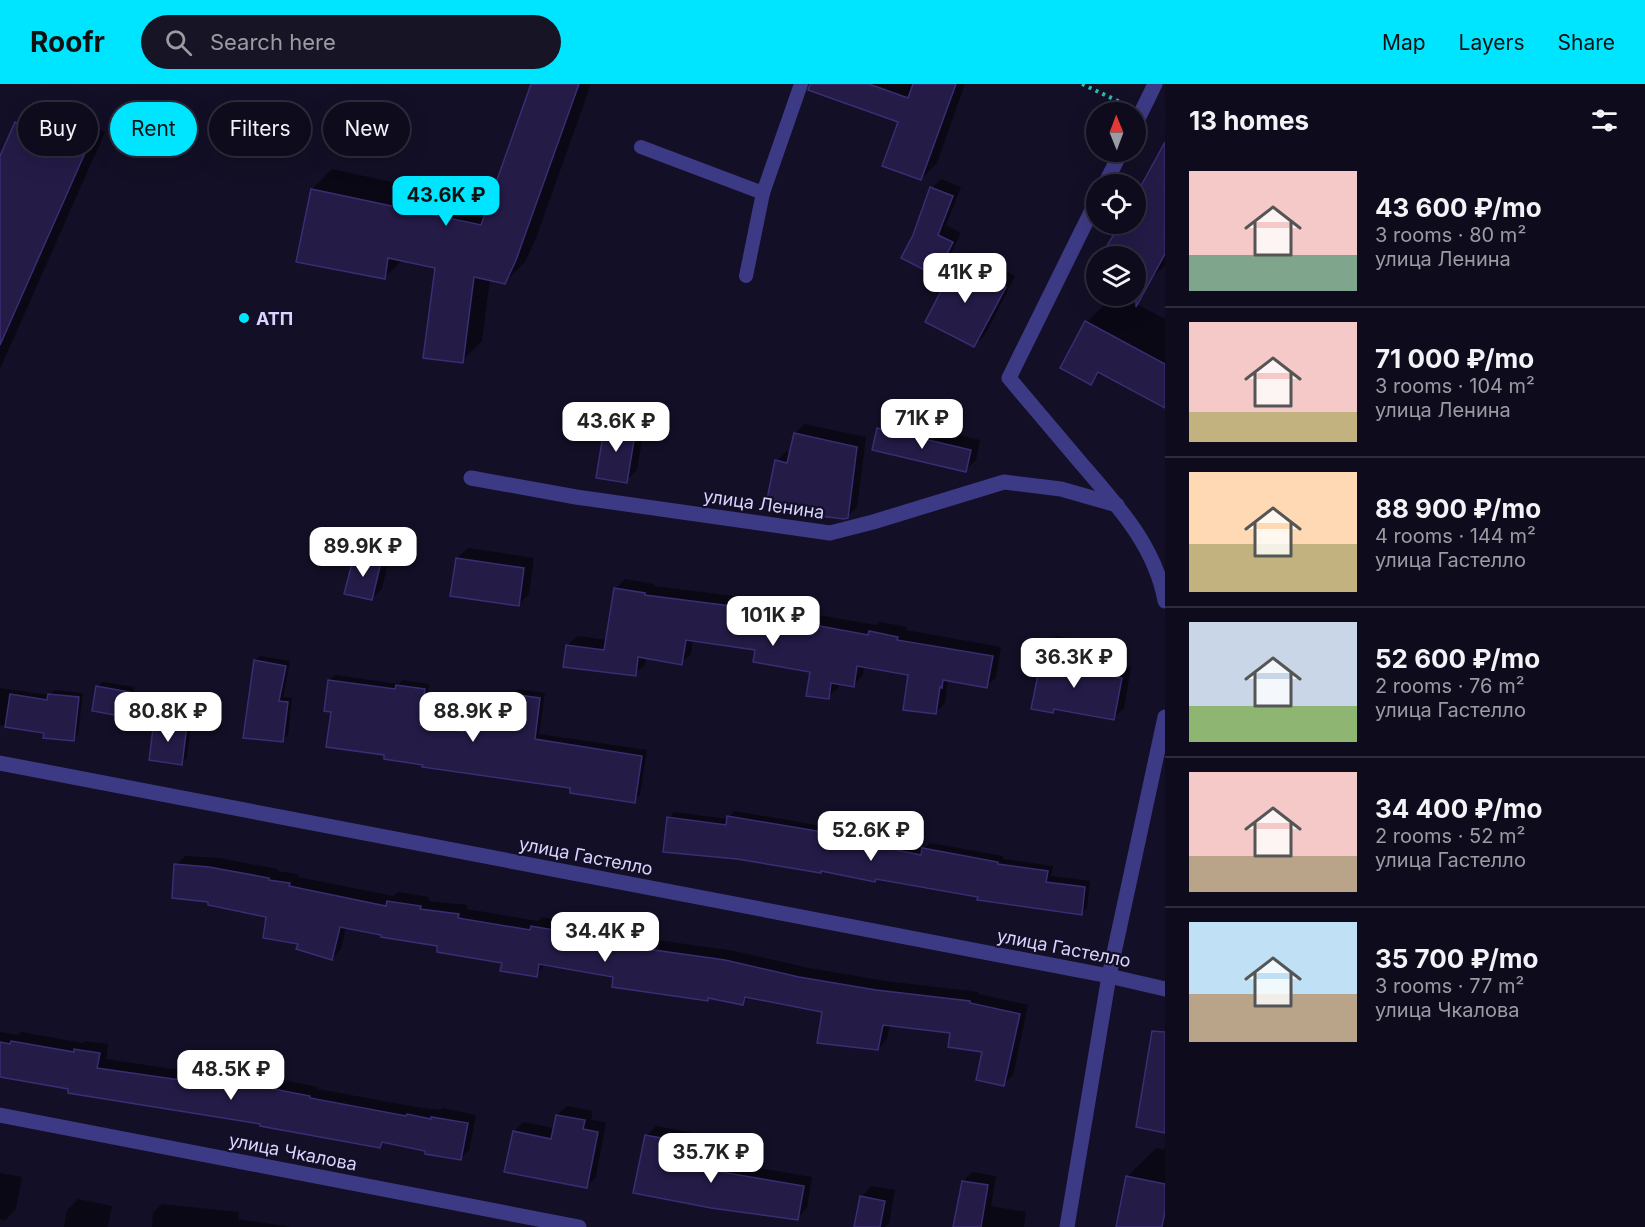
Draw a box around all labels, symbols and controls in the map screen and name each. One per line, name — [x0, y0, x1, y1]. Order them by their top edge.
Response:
search box — [141, 15, 561, 69]
text: Roofr — [30, 25, 105, 59]
icon: search — [162, 26, 195, 59]
text: Search here — [210, 29, 336, 55]
text: Map — [1382, 30, 1426, 55]
text: Layers — [1459, 30, 1525, 55]
text: Share — [1558, 30, 1615, 55]
chip: Buy — [18, 102, 98, 156]
chip: Rent — [110, 102, 197, 156]
chip: Filters — [209, 102, 311, 156]
chip: New — [323, 102, 410, 156]
north arrow — [1086, 102, 1146, 162]
map controls — [1086, 102, 1146, 306]
icon: filters — [1588, 104, 1621, 137]
text: 13 homes — [1189, 105, 1309, 136]
button: locate — [1086, 174, 1146, 234]
pin: 43.6K ₽ — [391, 176, 501, 227]
text: 43.6K ₽ — [406, 183, 486, 207]
text: 43 600 ₽/mo — [1375, 192, 1542, 223]
icon: home — [1237, 195, 1309, 267]
text: 3 rooms · 80 m² — [1375, 223, 1526, 247]
button: layers — [1086, 246, 1146, 306]
text: улица Ленина — [1375, 247, 1511, 271]
pin: 41K ₽ — [923, 253, 1007, 304]
text: 41K ₽ — [937, 260, 993, 284]
place label: АТП — [256, 308, 293, 329]
marker: АТП — [237, 311, 251, 325]
text: 71 000 ₽/mo — [1375, 343, 1534, 374]
icon: home — [1237, 346, 1309, 418]
text: 3 rooms · 104 m² — [1375, 374, 1535, 398]
text: улица Ленина — [1375, 398, 1511, 422]
pin: 71K ₽ — [880, 399, 964, 450]
pin: 43.6K ₽ — [561, 402, 671, 453]
text: 71K ₽ — [895, 406, 949, 430]
text: 43.6K ₽ — [576, 409, 656, 433]
street label: улица Ленина — [702, 485, 826, 523]
text: 88 900 ₽/mo — [1375, 493, 1541, 524]
icon: home — [1237, 496, 1309, 568]
text: 4 rooms · 144 m² — [1375, 524, 1536, 548]
pin: 89.9K ₽ — [308, 527, 418, 578]
text: 89.9K ₽ — [324, 534, 402, 558]
text: улица Гастелло — [1375, 548, 1526, 572]
pin: 101K ₽ — [724, 596, 822, 647]
text: 101K ₽ — [741, 603, 805, 627]
pin: 36.3K ₽ — [1019, 638, 1129, 689]
text: 52 600 ₽/mo — [1375, 643, 1540, 674]
text: 36.3K ₽ — [1035, 645, 1113, 669]
icon: home — [1237, 646, 1309, 718]
text: 2 rooms · 76 m² — [1375, 674, 1524, 698]
pin: 80.8K ₽ — [113, 692, 223, 743]
pin: 88.9K ₽ — [418, 692, 528, 743]
text: улица Гастелло — [1375, 698, 1526, 722]
text: 80.8K ₽ — [128, 699, 208, 723]
text: 88.9K ₽ — [434, 699, 512, 723]
text: 34 400 ₽/mo — [1375, 793, 1542, 824]
icon: home — [1237, 796, 1309, 868]
pin: 52.6K ₽ — [816, 811, 926, 862]
text: 52.6K ₽ — [832, 818, 910, 842]
text: 2 rooms · 52 m² — [1375, 824, 1525, 848]
street label: улица Гастелло — [517, 833, 655, 879]
text: улица Гастелло — [1375, 848, 1526, 872]
pin: 34.4K ₽ — [550, 912, 660, 963]
text: 34.4K ₽ — [565, 919, 645, 943]
street label: улица Гастелло — [995, 925, 1133, 971]
text: 35 700 ₽/mo — [1375, 943, 1539, 974]
icon: home — [1237, 946, 1309, 1018]
text: 3 rooms · 77 m² — [1375, 974, 1524, 998]
text: улица Чкалова — [1375, 998, 1520, 1022]
pin: 48.5K ₽ — [176, 1050, 286, 1101]
text: 48.5K ₽ — [191, 1057, 271, 1081]
street label: улица Чкалова — [227, 1129, 359, 1175]
pin: 35.7K ₽ — [656, 1133, 766, 1184]
text: 35.7K ₽ — [673, 1140, 750, 1164]

